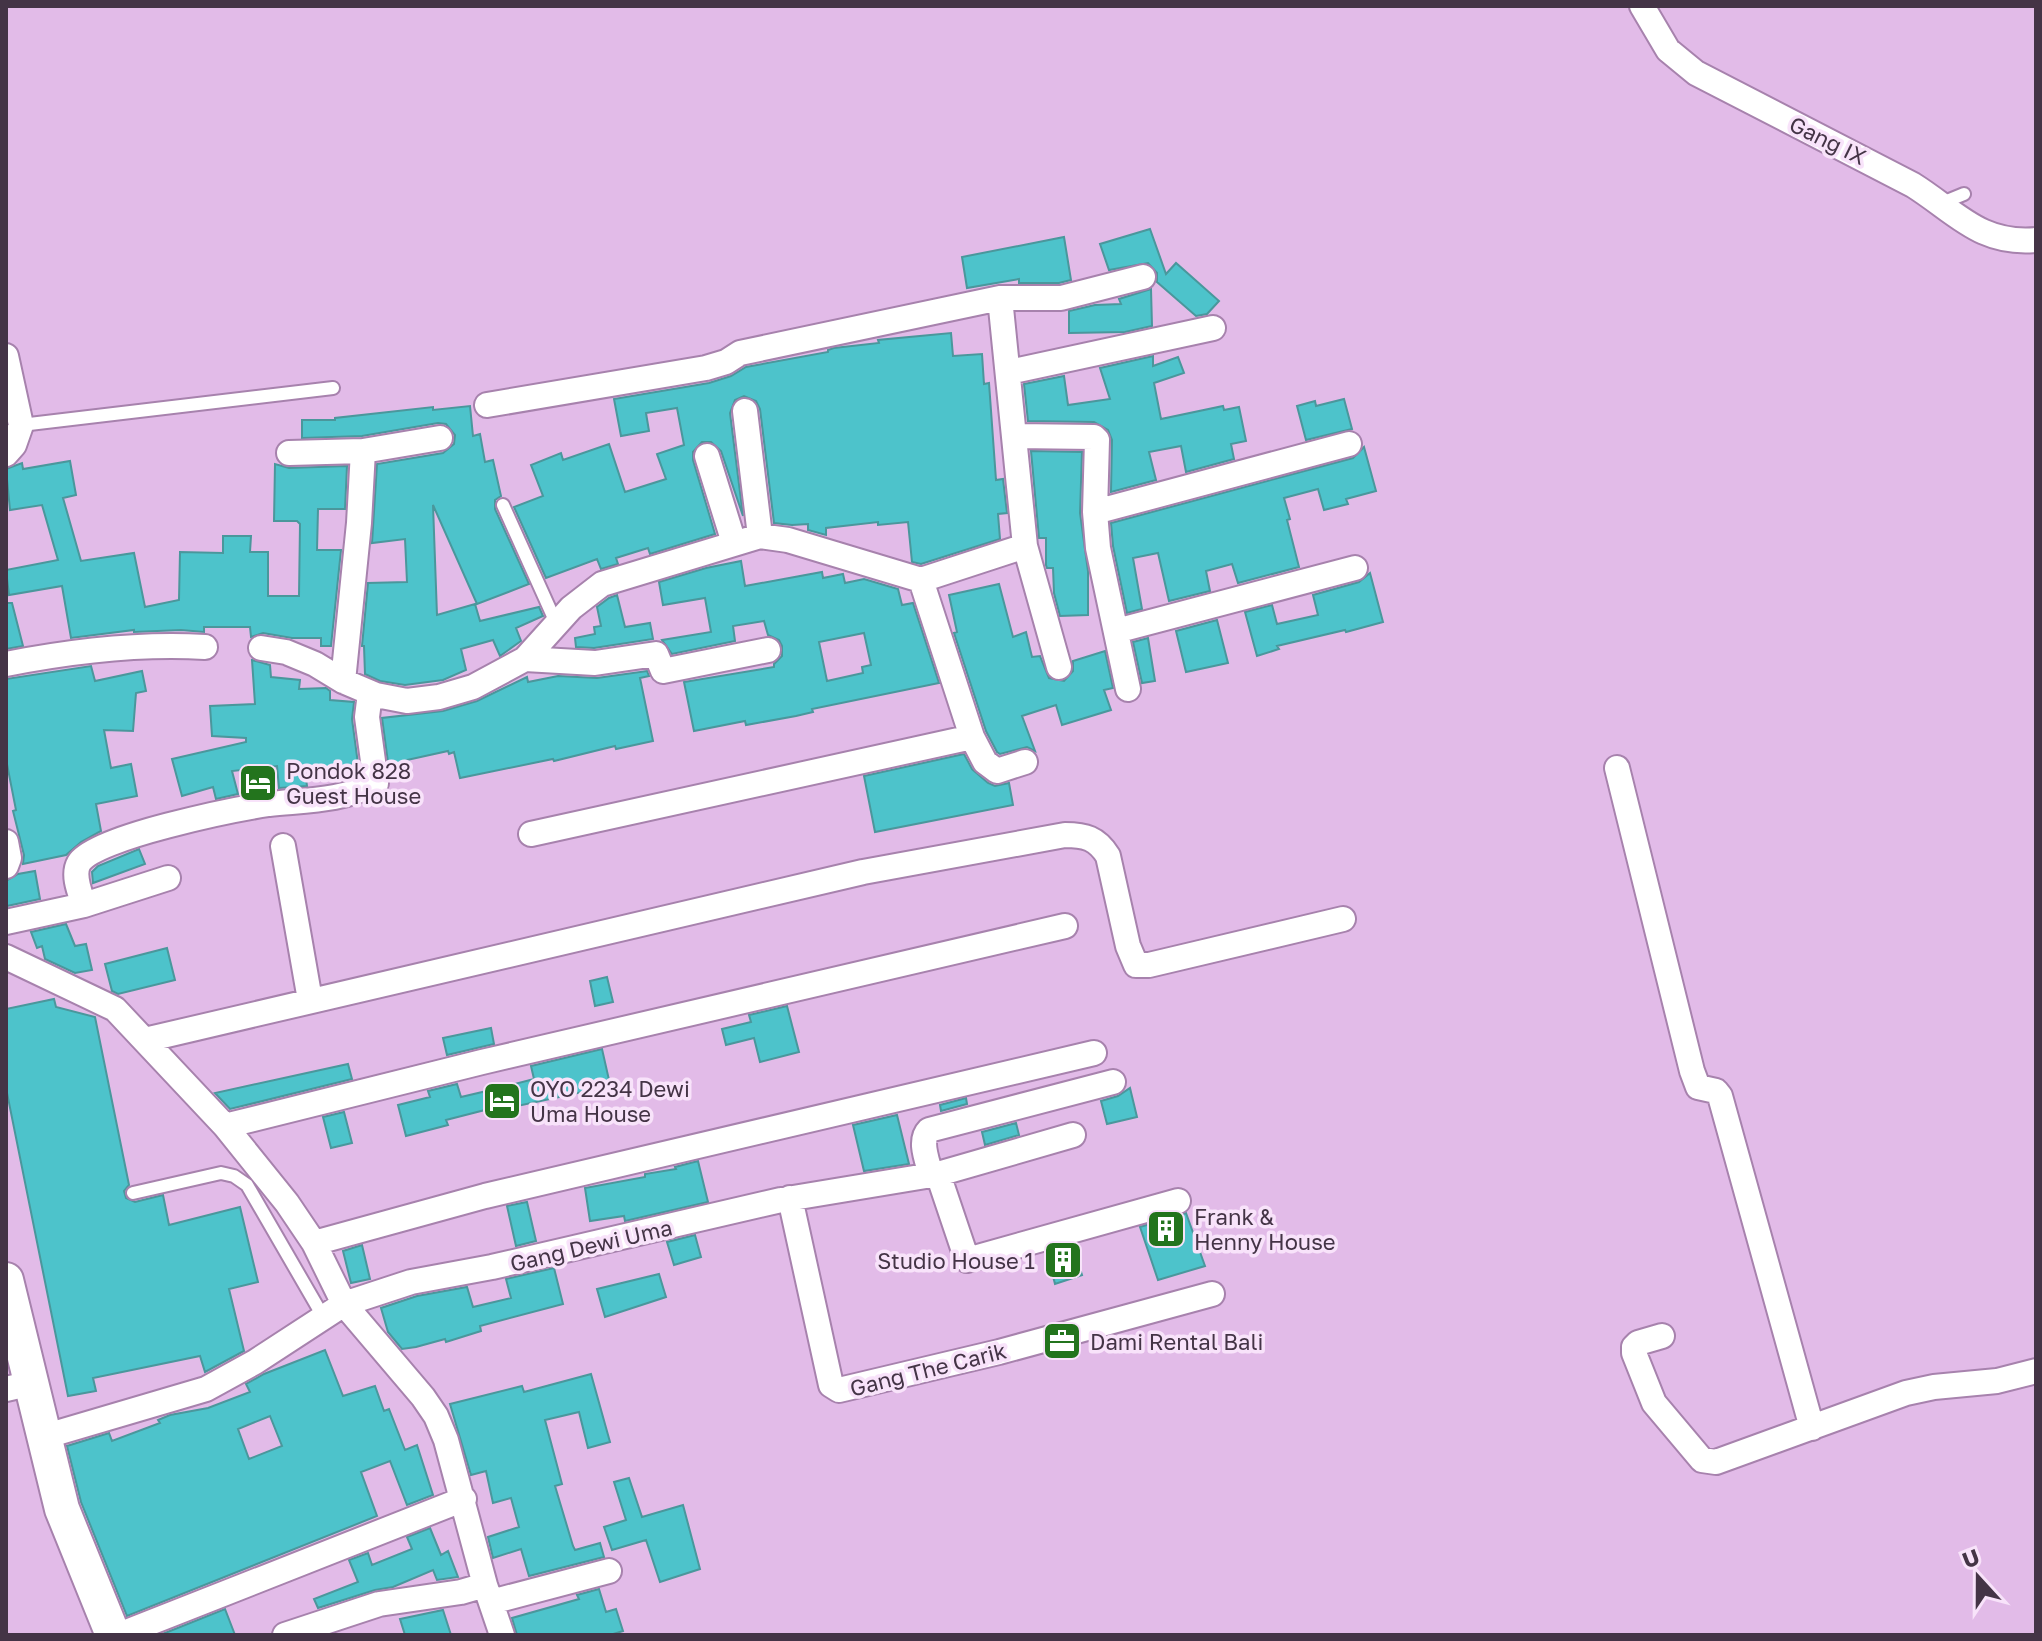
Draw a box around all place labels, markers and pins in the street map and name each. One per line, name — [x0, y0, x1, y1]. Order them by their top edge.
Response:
place label: Pondok 828 Guest House — [286, 757, 421, 809]
hotel icon: Pondok 828 Guest House — [237, 762, 279, 804]
place label: OYO 2234 Dewi Uma House — [530, 1075, 690, 1127]
hotel icon: OYO 2234 Dewi Uma House — [481, 1080, 523, 1122]
place label: Frank & Henny House — [1194, 1203, 1336, 1255]
building icon: Frank & Henny House — [1145, 1208, 1187, 1250]
building icon: Studio House 1 — [1042, 1239, 1084, 1281]
place label: Studio House 1 — [877, 1247, 1035, 1274]
office icon: Dami Rental Bali — [1041, 1320, 1083, 1362]
place label: Dami Rental Bali — [1090, 1328, 1263, 1355]

